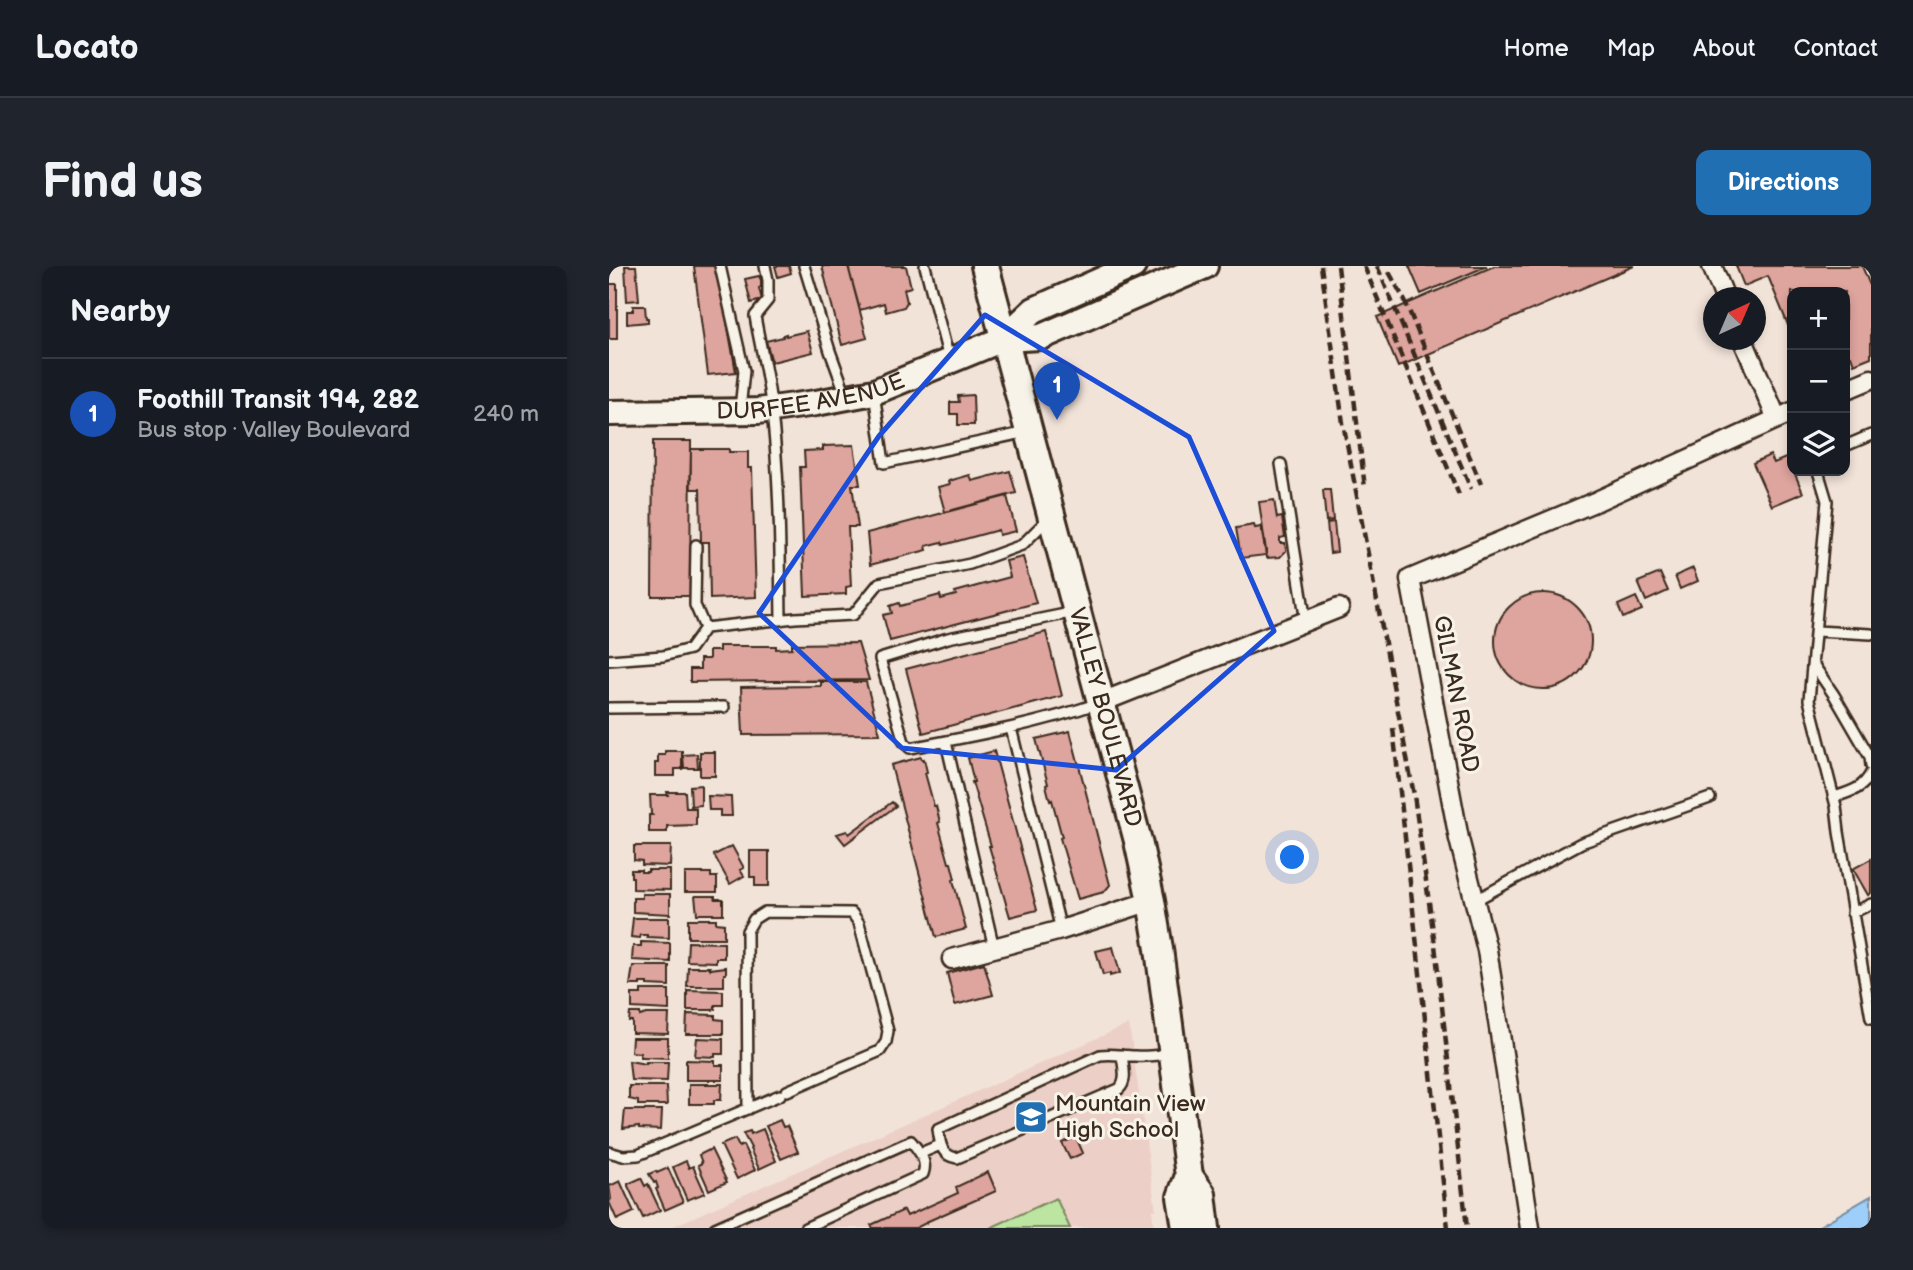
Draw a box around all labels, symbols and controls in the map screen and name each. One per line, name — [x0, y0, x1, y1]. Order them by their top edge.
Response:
text: Locato — [35, 28, 139, 68]
text: Home — [1504, 34, 1569, 63]
text: Map — [1607, 34, 1655, 63]
text: About — [1693, 34, 1755, 63]
text: Contact — [1793, 34, 1878, 63]
button: Directions — [1696, 150, 1871, 215]
text: Find us — [42, 153, 203, 212]
north arrow — [1703, 287, 1766, 350]
map controls — [1787, 287, 1850, 476]
button: + — [1787, 287, 1850, 350]
text: Nearby — [70, 294, 170, 330]
button: − — [1787, 350, 1850, 413]
pin: 1 — [1034, 362, 1080, 420]
street label: DURFEE AVENUE — [716, 367, 909, 426]
text: Foothill Transit 194, 282 — [137, 385, 419, 416]
text: 1 — [88, 400, 98, 428]
text: 240 m — [473, 400, 539, 428]
button: layers — [1787, 413, 1850, 476]
text: Bus stop · Valley Boulevard — [137, 416, 410, 444]
street label: VALLEY BOULEVARD — [1063, 605, 1148, 830]
street label: GILMAN ROAD — [1427, 613, 1485, 775]
your location — [1275, 840, 1309, 874]
place label: Mountain View High School — [1055, 1090, 1206, 1144]
school or university icon: Mountain View High School — [1012, 1098, 1050, 1136]

